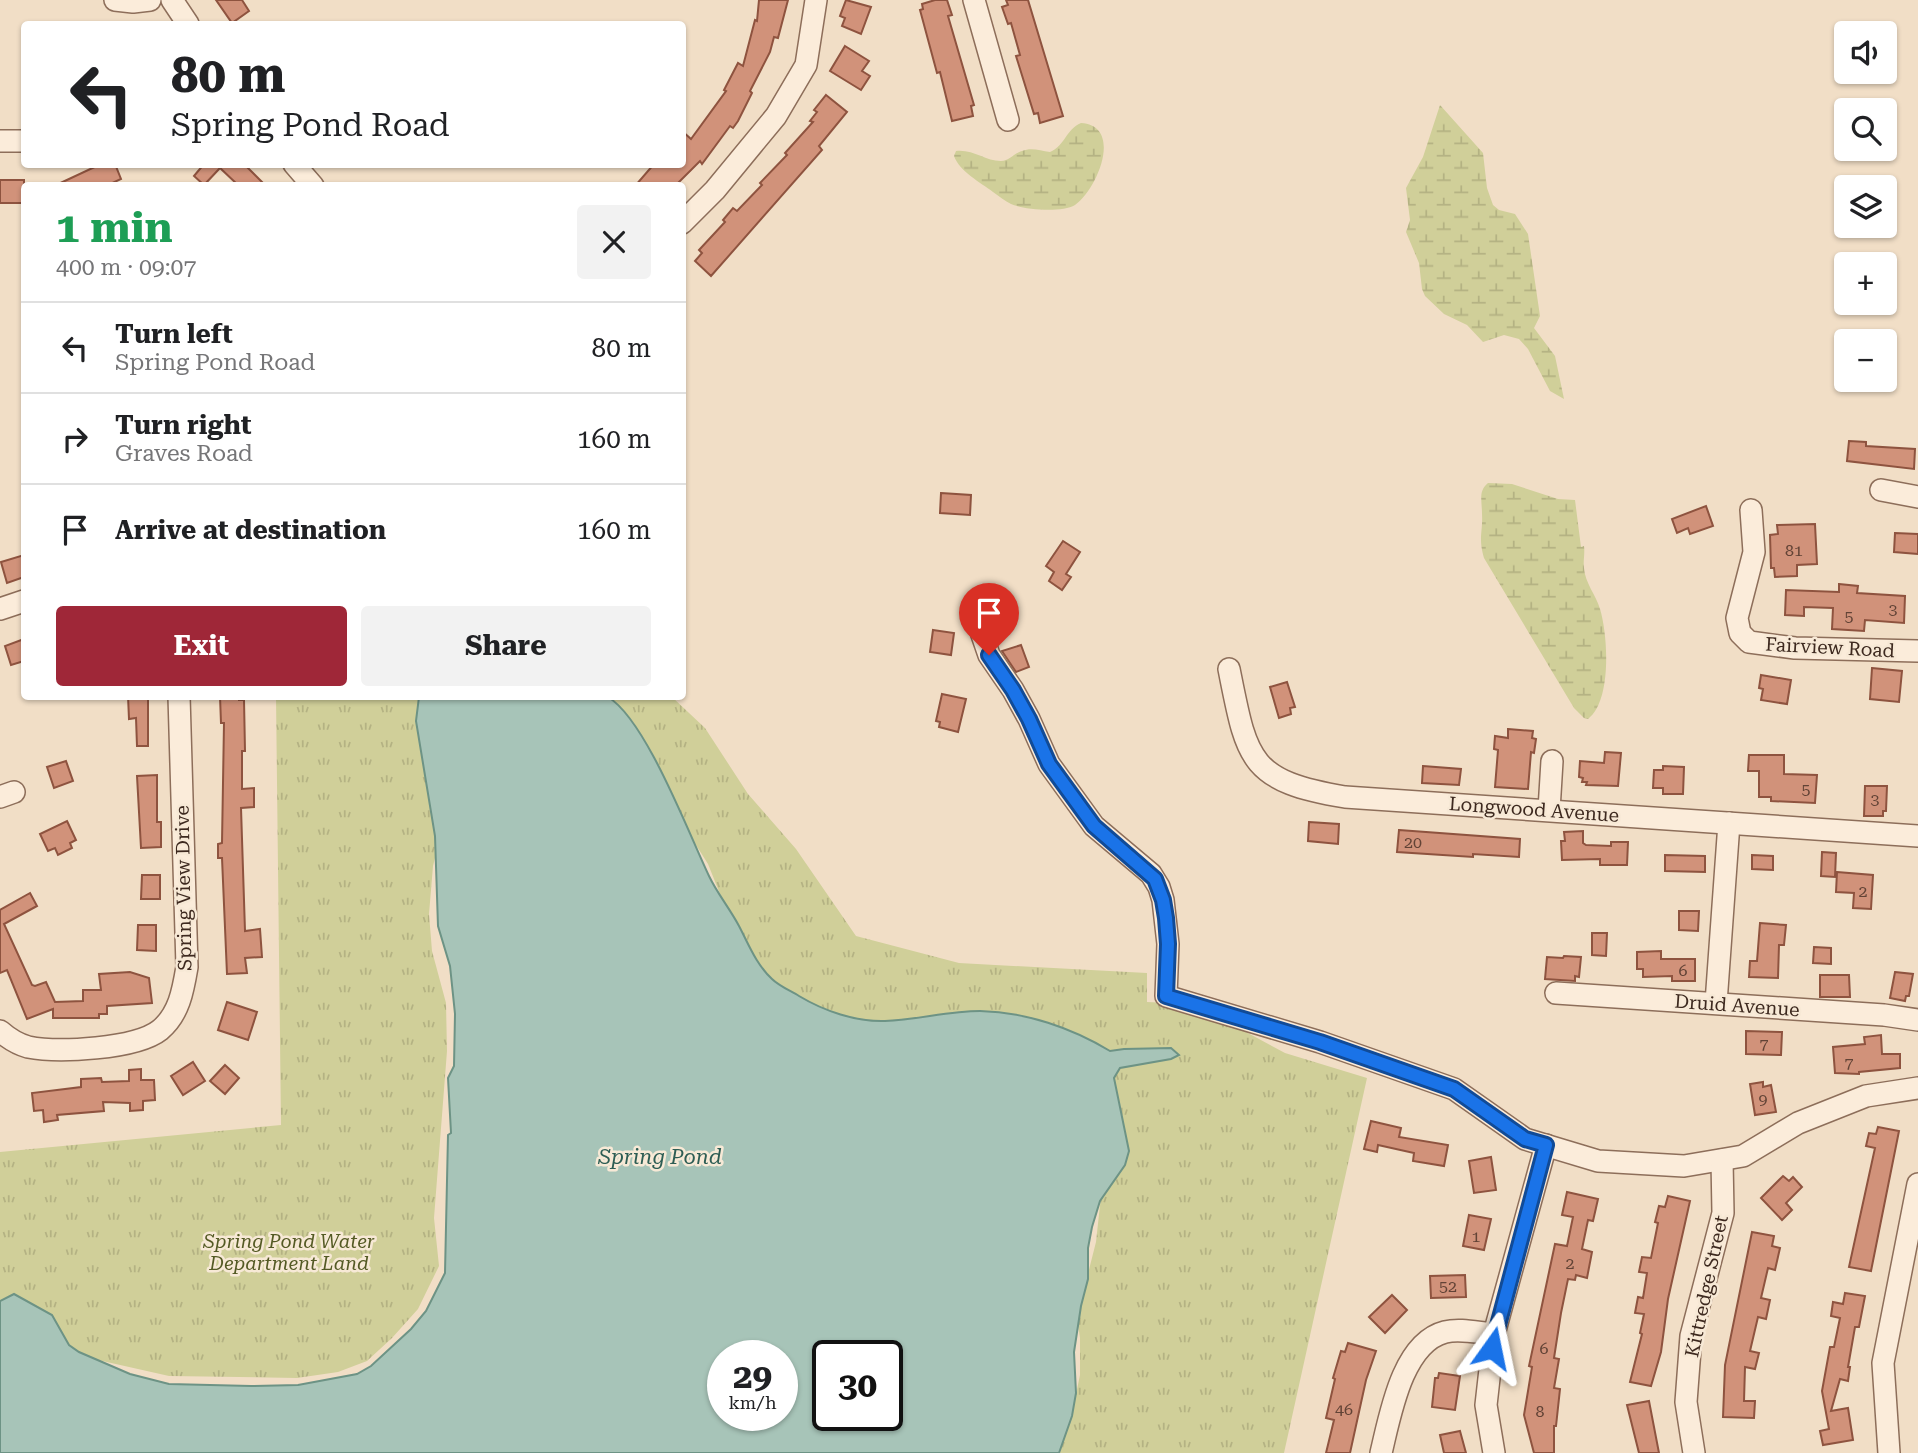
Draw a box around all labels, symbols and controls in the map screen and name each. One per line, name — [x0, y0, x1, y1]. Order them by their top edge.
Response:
map controls — [1834, 21, 1897, 392]
button: sound — [1834, 21, 1897, 84]
text: 80 m — [171, 47, 286, 104]
icon: left — [56, 49, 147, 140]
button: search — [1834, 98, 1897, 161]
text: Spring Pond Road — [171, 106, 450, 144]
button: layers — [1834, 175, 1897, 238]
text: 1 min — [56, 203, 173, 252]
button: close — [577, 205, 651, 279]
button: + — [1834, 252, 1897, 315]
text: 400 m · 09:07 — [56, 254, 196, 281]
text: Turn left — [115, 319, 233, 349]
icon: left — [56, 329, 94, 367]
button: − — [1834, 329, 1897, 392]
text: 80 m — [592, 333, 651, 363]
text: Spring Pond Road — [115, 349, 315, 376]
text: Turn right — [115, 410, 251, 440]
icon: right — [56, 420, 94, 458]
text: 160 m — [577, 424, 651, 454]
text: Graves Road — [115, 440, 253, 467]
icon: arrive — [56, 511, 94, 549]
text: Arrive at destination — [115, 515, 386, 545]
text: 160 m — [577, 515, 651, 545]
house number: 81 — [1785, 541, 1803, 560]
pin — [959, 583, 1019, 655]
icon: arrive — [970, 594, 1008, 632]
house number: 3 — [1889, 600, 1898, 619]
button: Exit — [56, 606, 347, 686]
button: Share — [361, 606, 651, 686]
house number: 5 — [1845, 607, 1854, 626]
street label: Fairview Road — [1765, 633, 1895, 662]
house number: 5 — [1802, 780, 1811, 799]
house number: 3 — [1871, 790, 1880, 809]
street label: Longwood Avenue — [1448, 792, 1620, 827]
street label: Spring View Drive — [171, 805, 196, 971]
house number: 20 — [1404, 833, 1422, 852]
house number: 2 — [1859, 882, 1868, 901]
house number: 6 — [1679, 961, 1688, 980]
street label: Druid Avenue — [1674, 990, 1800, 1021]
house number: 7 — [1760, 1034, 1769, 1053]
house number: 7 — [1845, 1053, 1854, 1072]
house number: 9 — [1759, 1090, 1768, 1109]
water label: Spring Pond — [597, 1145, 722, 1169]
street label: Kittredge Street — [1680, 1213, 1733, 1359]
house number: 1 — [1472, 1227, 1481, 1246]
park label: Spring Pond Water Department Land — [202, 1230, 375, 1275]
house number: 2 — [1566, 1254, 1575, 1273]
house number: 52 — [1439, 1277, 1457, 1296]
position arrow — [1455, 1311, 1529, 1385]
house number: 6 — [1540, 1339, 1549, 1358]
speed limit sign: 30 — [812, 1340, 903, 1431]
text: 29 — [733, 1356, 772, 1397]
text: km/h — [728, 1392, 777, 1413]
house number: 46 — [1335, 1400, 1353, 1419]
house number: 8 — [1536, 1402, 1545, 1421]

